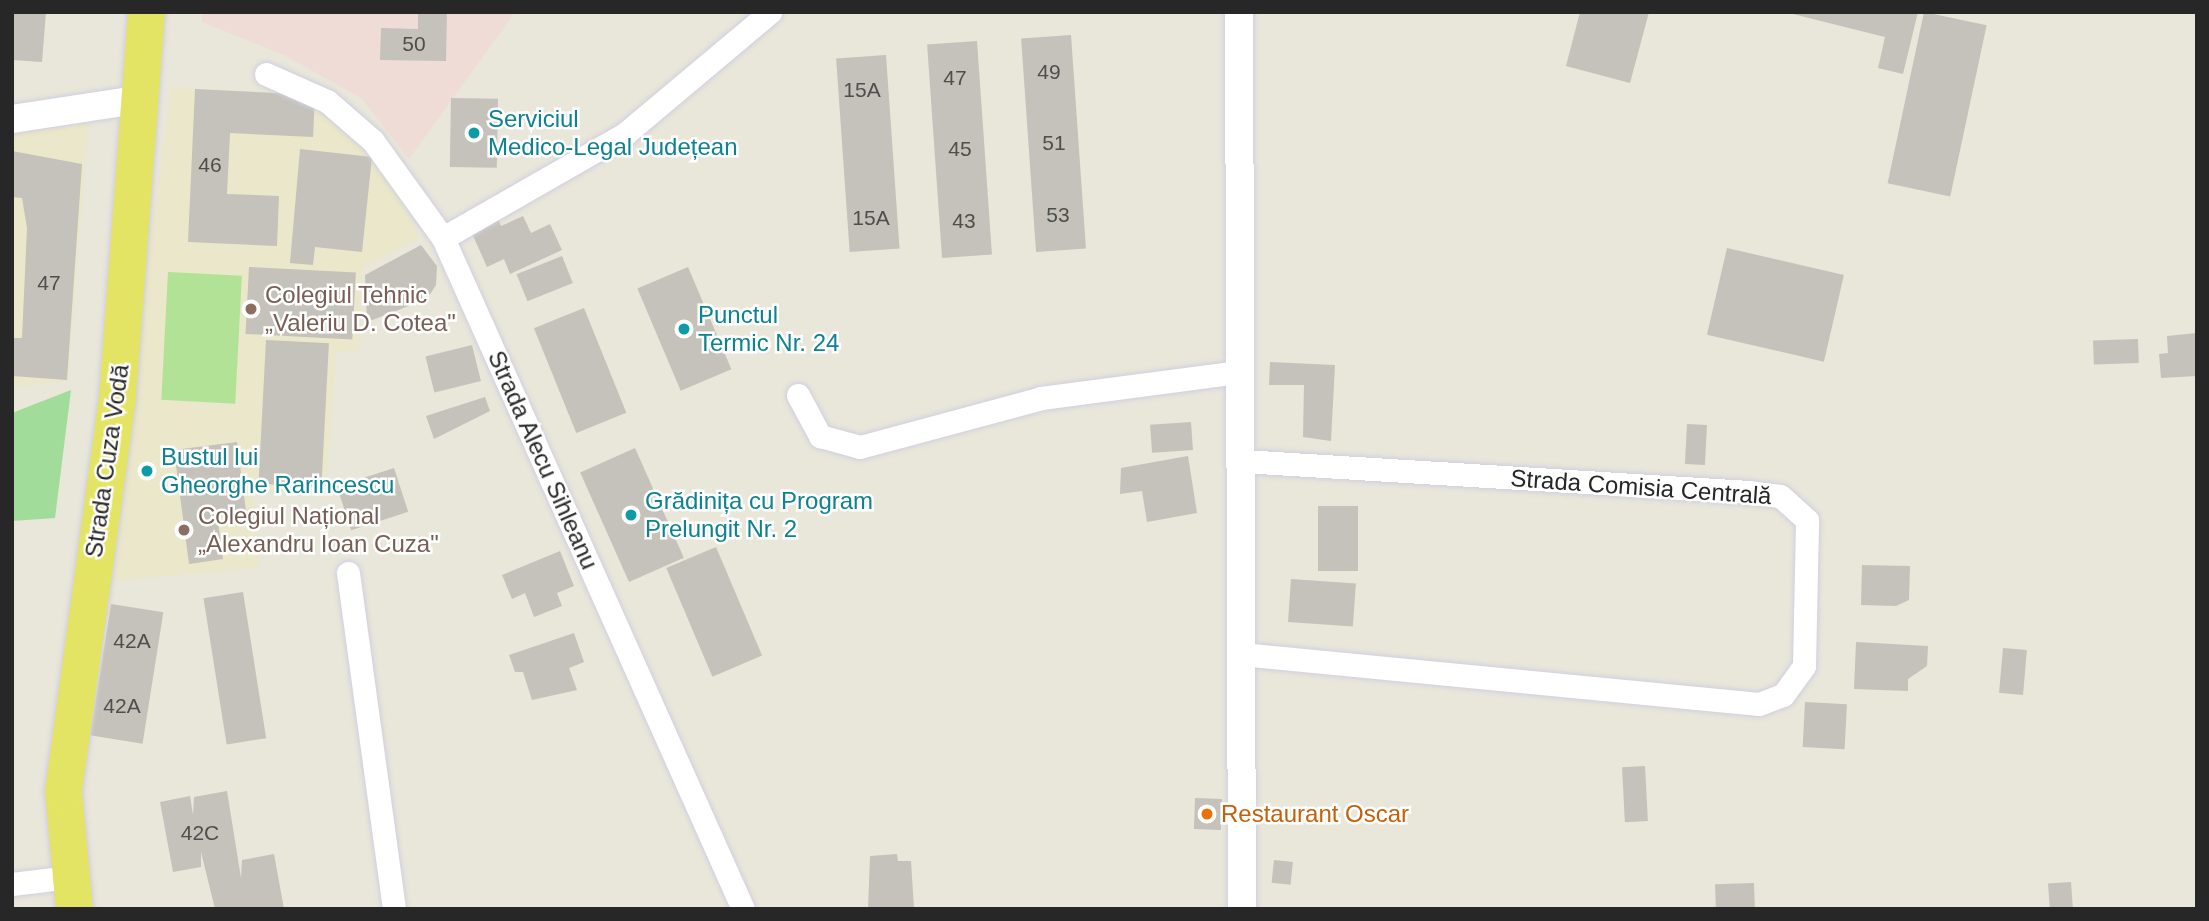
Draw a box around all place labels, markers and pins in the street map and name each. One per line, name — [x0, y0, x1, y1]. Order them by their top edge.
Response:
place label: Serviciul Medico-Legal Județean — [488, 105, 738, 161]
marker: Serviciul Medico-Legal Județean — [466, 125, 482, 141]
place label: Colegiul Tehnic „Valeriu D. Cotea" — [265, 281, 456, 337]
marker: Colegiul Tehnic „Valeriu D. Cotea" — [243, 301, 259, 317]
place label: Punctul Termic Nr. 24 — [698, 301, 839, 357]
marker: Punctul Termic Nr. 24 — [676, 321, 692, 337]
place label: Bustul lui Gheorghe Rarincescu — [161, 443, 394, 499]
marker: Bustul lui Gheorghe Rarincescu — [139, 463, 155, 479]
place label: Grădinița cu Program Prelungit Nr. 2 — [645, 487, 873, 543]
place label: Colegiul Național „Alexandru Ioan Cuza" — [198, 502, 439, 558]
marker: Grădinița cu Program Prelungit Nr. 2 — [623, 507, 639, 523]
marker: Colegiul Național „Alexandru Ioan Cuza" — [176, 522, 192, 538]
place label: Restaurant Oscar — [1221, 800, 1409, 828]
marker: Restaurant Oscar — [1199, 806, 1215, 822]

